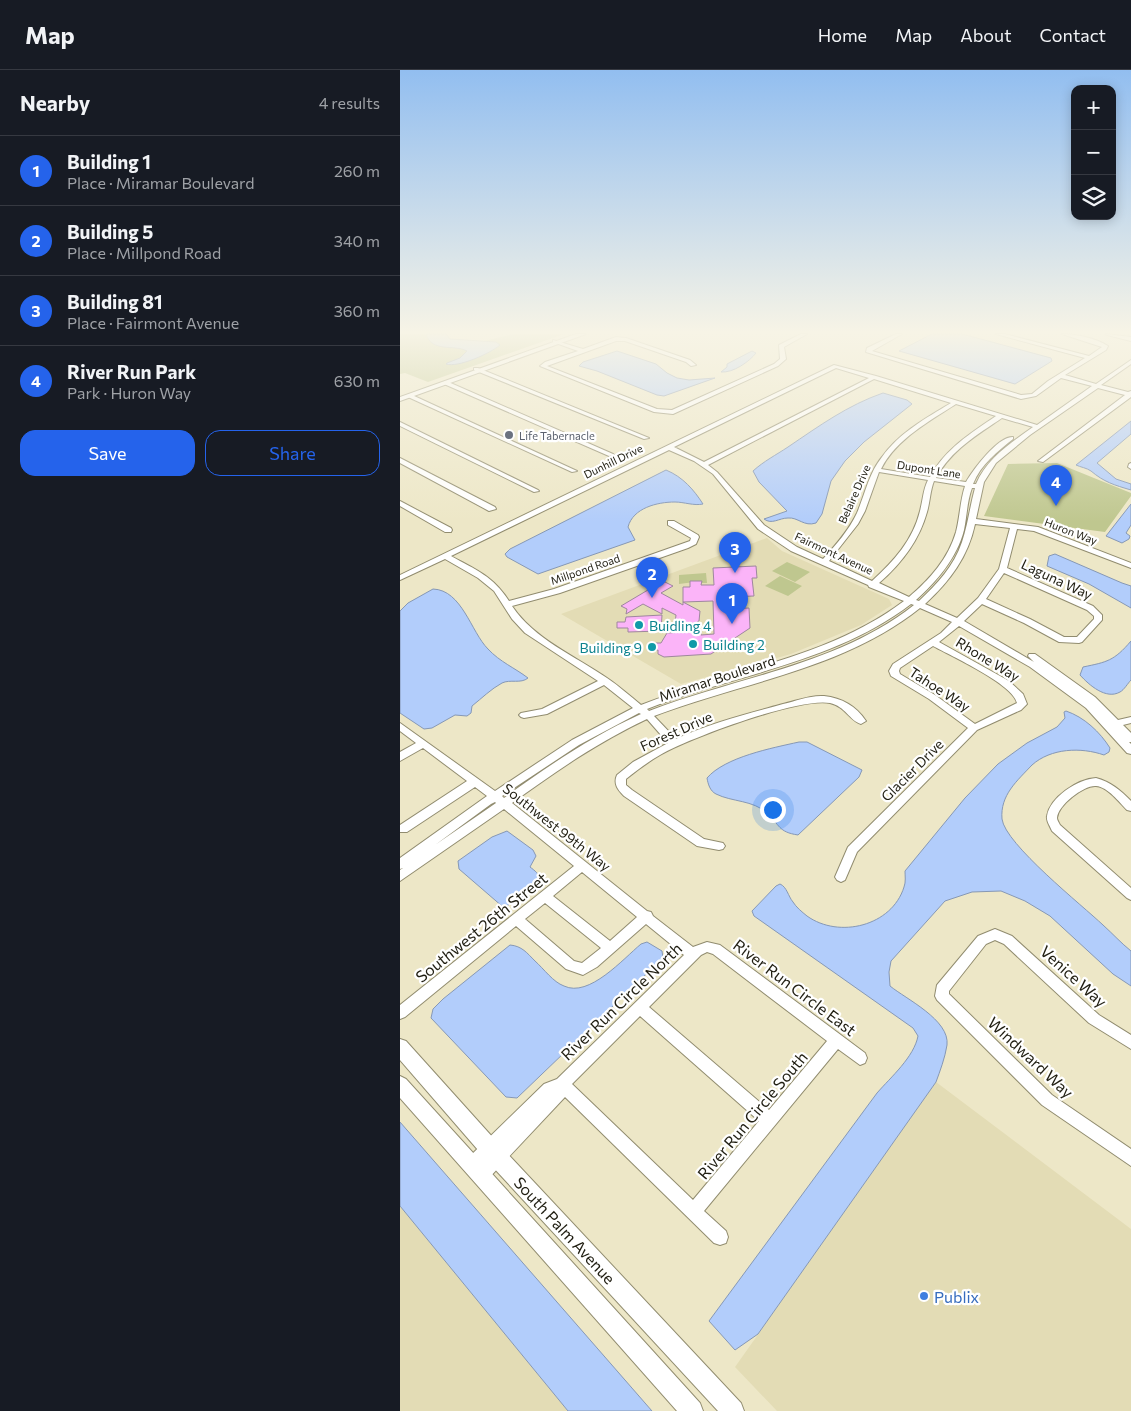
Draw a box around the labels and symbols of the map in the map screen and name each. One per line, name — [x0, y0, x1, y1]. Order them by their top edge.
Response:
marker: Life Tabernacle — [503, 429, 515, 441]
place label: Life Tabernacle — [519, 429, 595, 442]
street label: Dunhill Drive — [581, 441, 645, 481]
street label: Dupont Lane — [896, 458, 962, 480]
street label: Belaire Drive — [835, 462, 873, 525]
pin: 4 — [1040, 465, 1072, 506]
street label: Huron Way — [1043, 515, 1100, 547]
street label: Fairmont Avenue — [793, 529, 875, 577]
pin: 3 — [719, 532, 751, 573]
street label: Millpond Road — [549, 551, 621, 587]
street label: Laguna Way — [1019, 555, 1095, 603]
pin: 2 — [636, 557, 668, 598]
pin: 1 — [716, 583, 748, 624]
place label: Buidling 4 — [649, 617, 712, 634]
marker: Buidling 4 — [633, 619, 645, 631]
street label: Rhone Way — [953, 633, 1023, 685]
place label: Building 2 — [703, 636, 765, 653]
marker: Building 2 — [687, 638, 699, 650]
place label: Building 9 — [580, 639, 642, 656]
marker: Building 9 — [646, 641, 658, 653]
street label: Miramar Boulevard — [657, 651, 777, 705]
street label: Tahoe Way — [906, 663, 974, 715]
street label: Forest Drive — [637, 707, 715, 755]
street label: Glacier Drive — [877, 735, 947, 805]
street label: Southwest 99th Way — [500, 780, 614, 874]
your location — [760, 797, 786, 823]
street label: Southwest 26th Street — [411, 868, 551, 986]
street label: River Run Circle East — [730, 935, 860, 1040]
street label: River Run Circle North — [557, 938, 685, 1064]
street label: Venice Way — [1037, 941, 1111, 1011]
street label: Windward Way — [984, 1012, 1078, 1102]
street label: River Run Circle South — [693, 1047, 811, 1183]
street label: South Palm Avenue — [510, 1173, 620, 1287]
place label: Publix — [934, 1287, 980, 1306]
marker: Publix — [918, 1290, 930, 1302]

